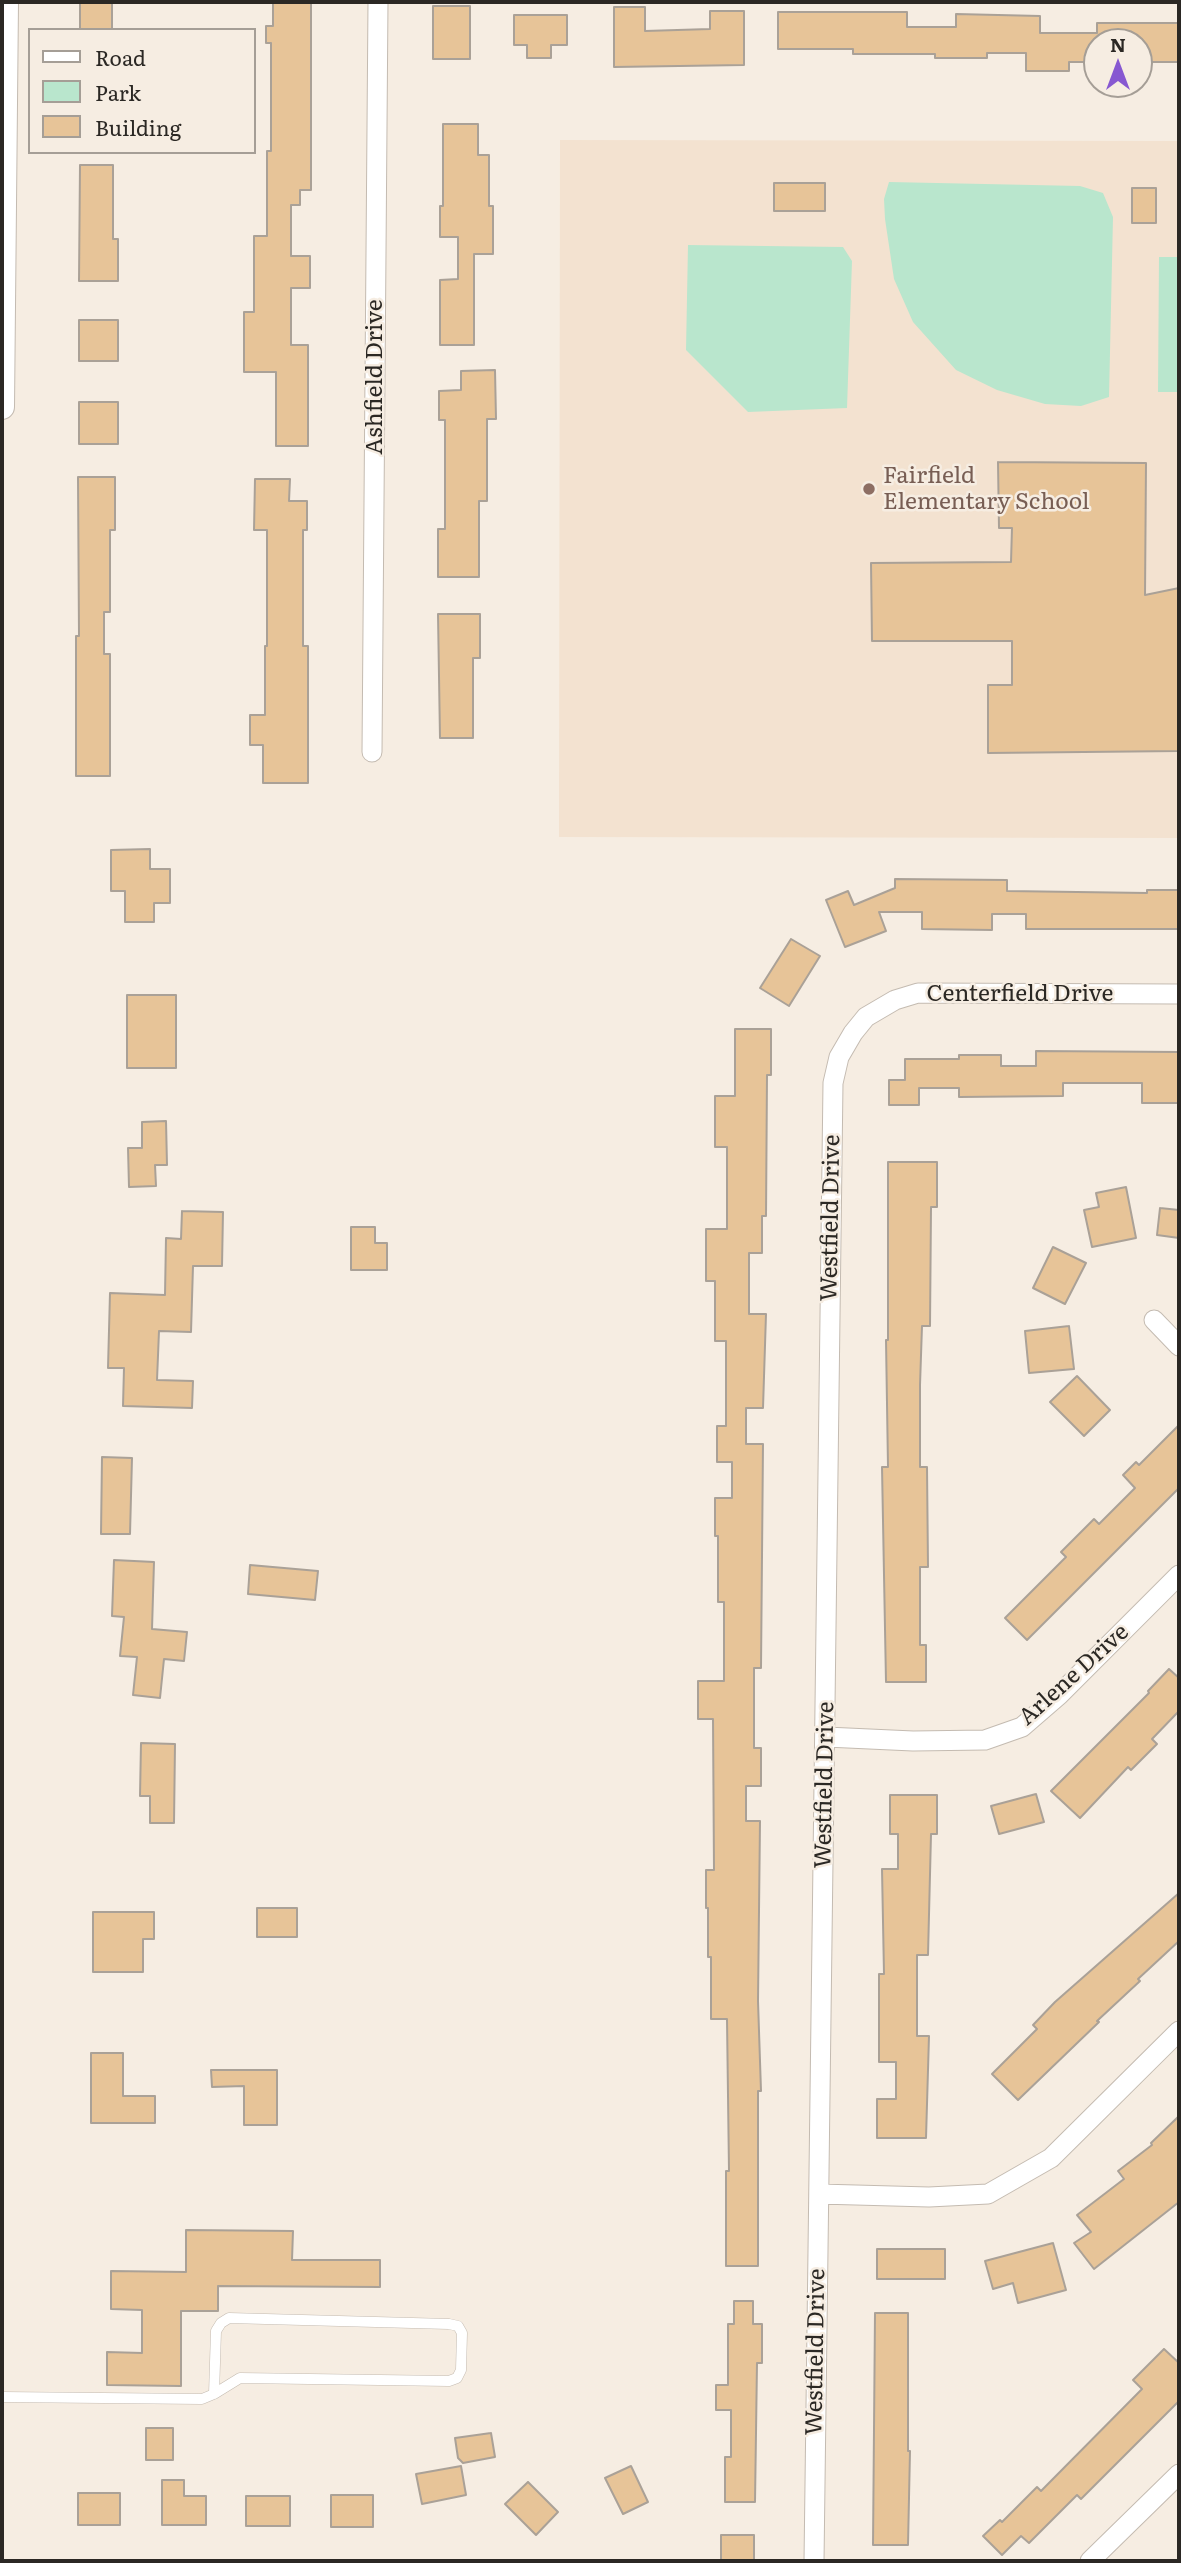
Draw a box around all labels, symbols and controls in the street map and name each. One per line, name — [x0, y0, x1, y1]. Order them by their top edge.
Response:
legend — [28, 28, 256, 154]
north arrow — [1083, 28, 1153, 98]
text: N — [1110, 30, 1126, 58]
text: Road — [95, 41, 146, 72]
text: Park — [95, 76, 141, 107]
text: Building — [95, 111, 181, 142]
street label: Ashfield Drive — [361, 299, 389, 455]
place label: Fairfield Elementary School — [883, 462, 1090, 516]
marker: Fairfield Elementary School — [861, 481, 877, 497]
street label: Centerfield Drive — [926, 980, 1114, 1008]
street label: Westfield Drive — [816, 1134, 846, 1302]
street label: Arlene Drive — [1013, 1619, 1135, 1731]
street label: Westfield Drive — [810, 1701, 840, 1869]
street label: Westfield Drive — [801, 2268, 831, 2436]

